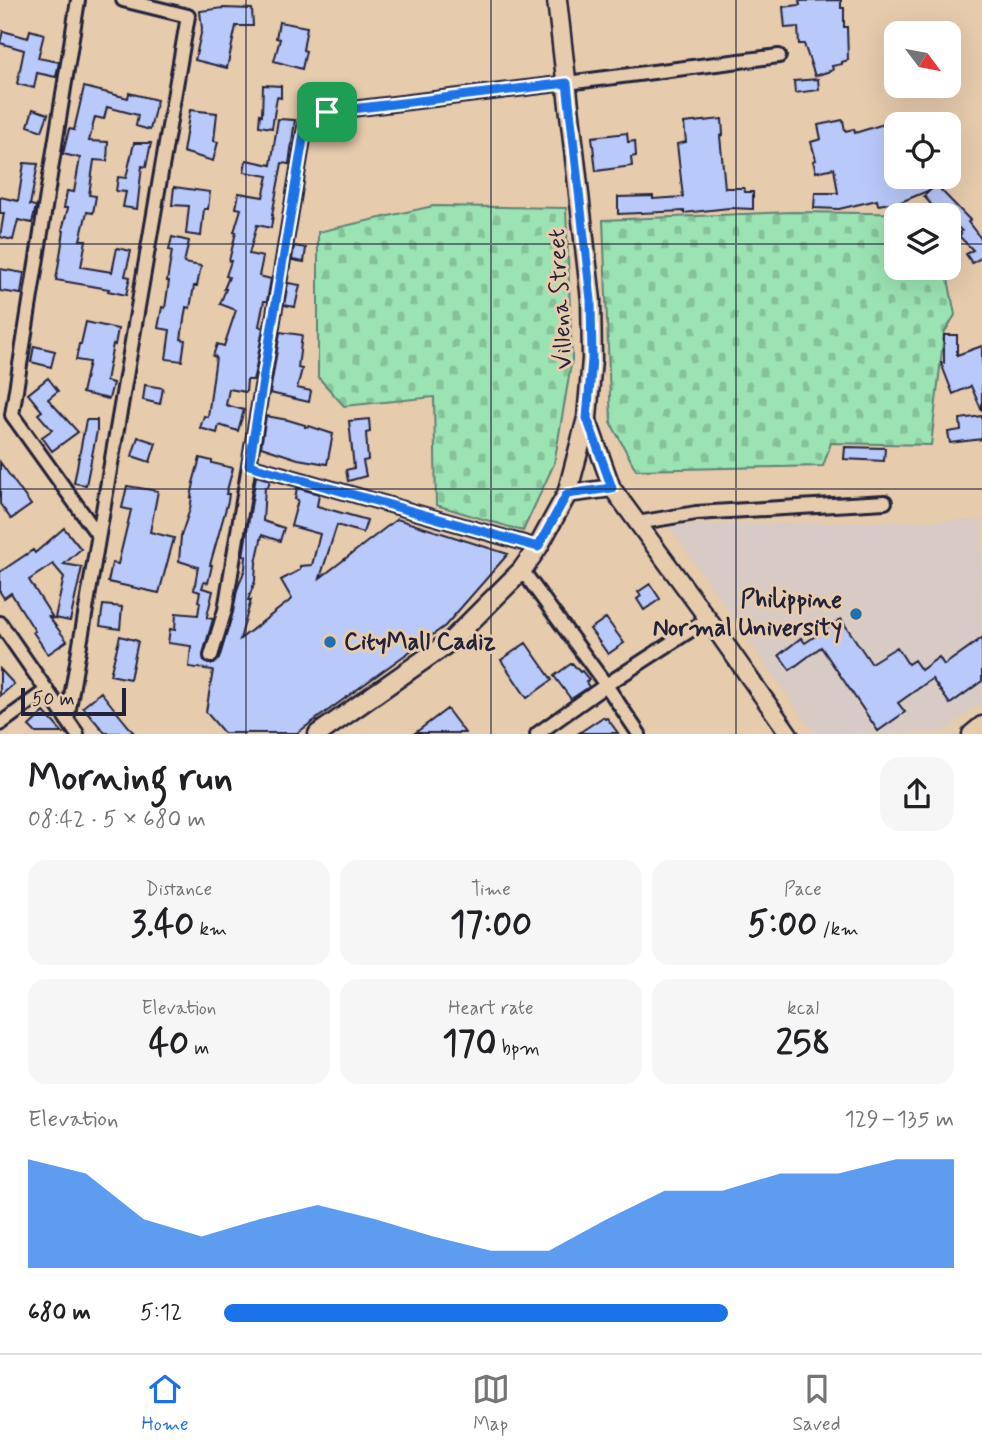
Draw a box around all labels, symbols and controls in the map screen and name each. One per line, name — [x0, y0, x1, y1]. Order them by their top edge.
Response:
north arrow — [884, 21, 961, 98]
map controls — [884, 21, 961, 280]
pin — [297, 82, 357, 142]
icon: arrive — [308, 93, 346, 131]
button: locate — [884, 112, 961, 189]
button: layers — [884, 203, 961, 280]
street label: Villena Street — [542, 228, 580, 370]
place label: Philippine Normal University — [653, 585, 842, 644]
marker: Philippine Normal University — [848, 606, 864, 622]
place label: CityMall Cadiz — [344, 627, 496, 658]
marker: CityMall Cadiz — [322, 634, 338, 650]
scale bar — [21, 684, 126, 716]
text: 50 m — [32, 687, 75, 712]
text: Morning run — [28, 754, 233, 803]
button: share — [880, 757, 954, 831]
text: 08:42 · 5 × 680 m — [28, 805, 206, 835]
text: Distance — [146, 877, 212, 902]
text: Time — [471, 877, 511, 902]
text: Pace — [784, 877, 822, 902]
text: 3.40 — [131, 902, 194, 948]
text: 17:00 — [450, 902, 532, 948]
text: 5:00 — [747, 902, 817, 948]
text: km — [194, 917, 227, 942]
text: /km — [817, 917, 859, 942]
text: Elevation — [142, 996, 216, 1021]
text: Heart rate — [448, 996, 534, 1021]
text: kcal — [787, 996, 819, 1021]
text: 40 — [149, 1021, 189, 1067]
text: 170 — [442, 1021, 496, 1067]
text: 258 — [776, 1021, 830, 1067]
text: m — [189, 1036, 209, 1061]
text: bpm — [496, 1036, 540, 1061]
text: Elevation — [28, 1105, 119, 1135]
text: 129–135 m — [844, 1105, 954, 1135]
text: 680 m — [28, 1298, 91, 1328]
text: 5:12 — [140, 1298, 182, 1328]
tab: Home — [141, 1370, 189, 1437]
tab: Map — [472, 1370, 510, 1437]
tab: Saved — [793, 1370, 841, 1437]

